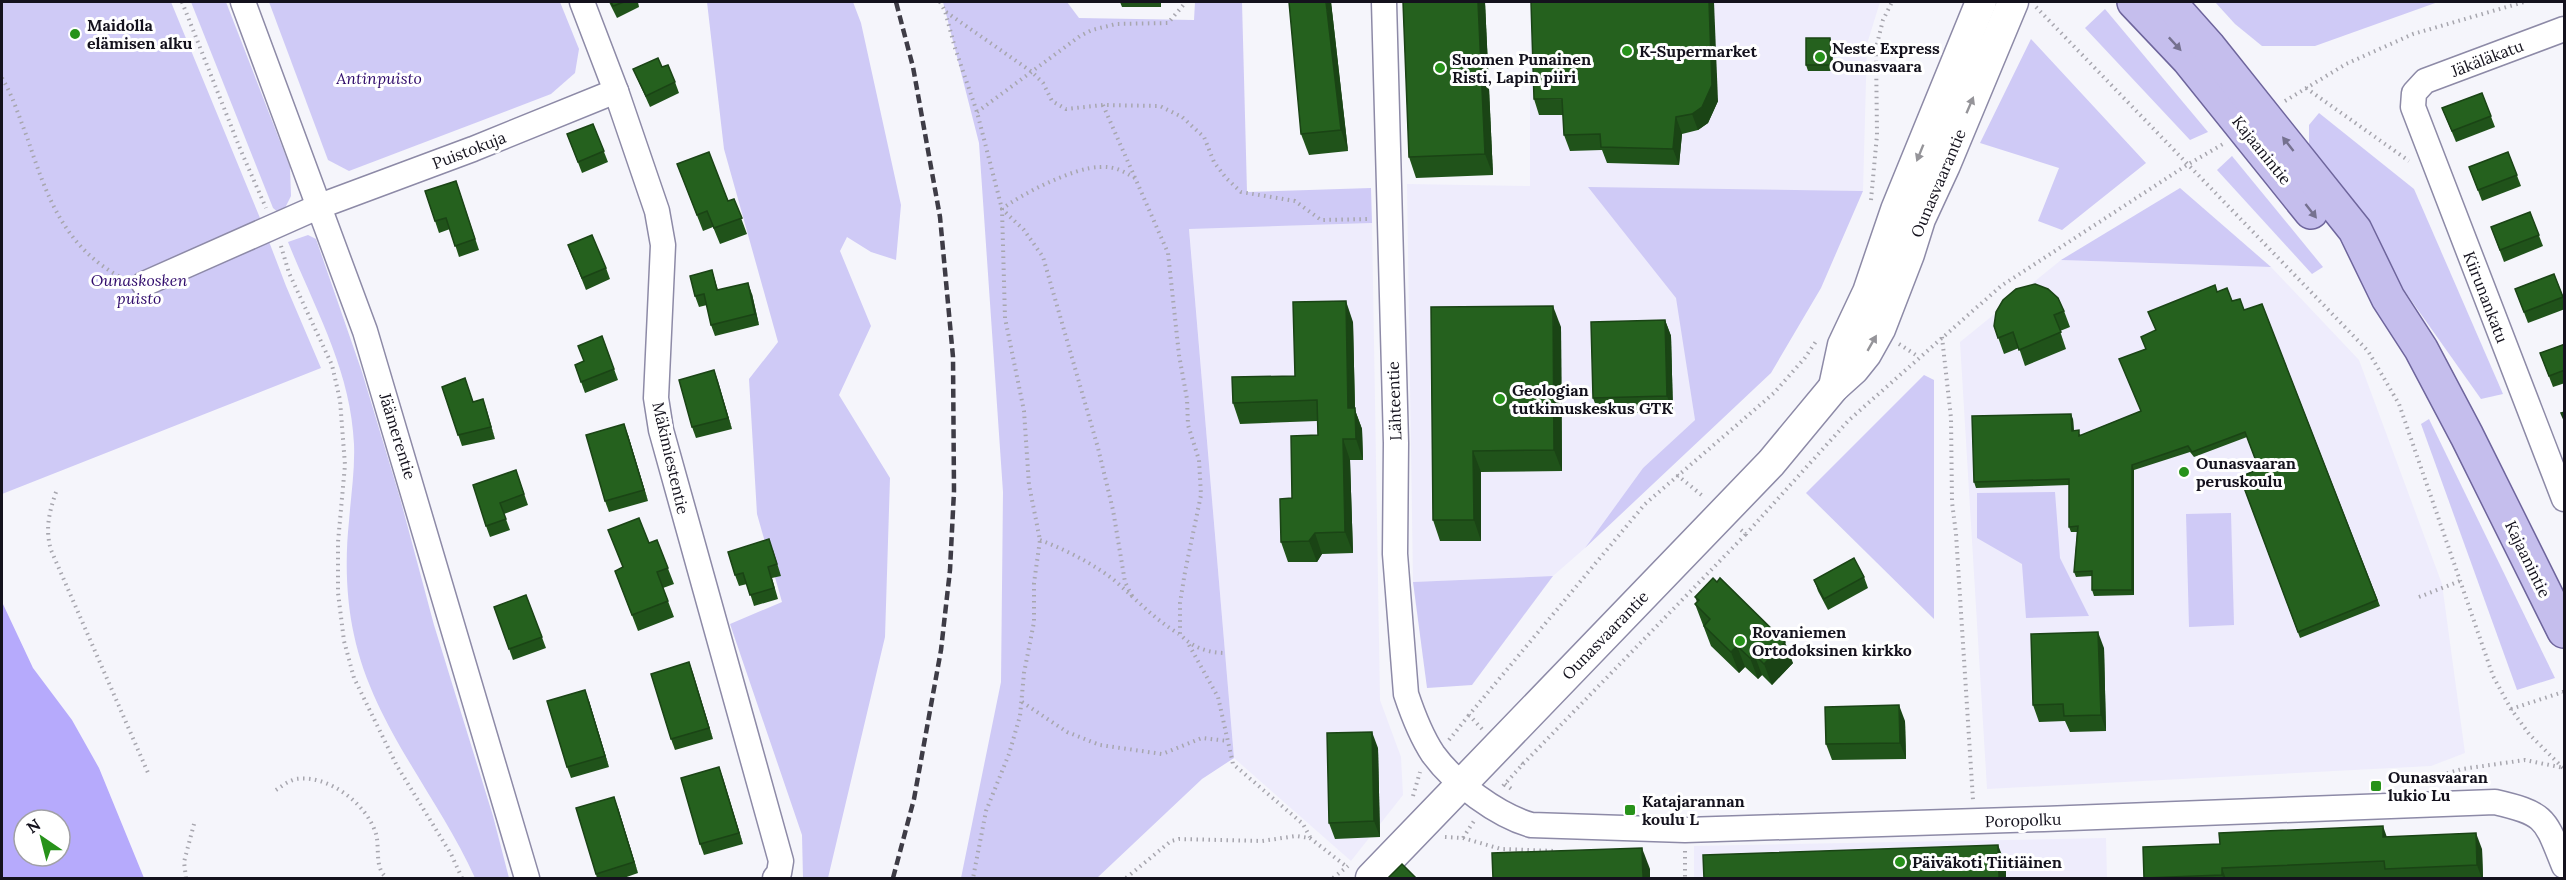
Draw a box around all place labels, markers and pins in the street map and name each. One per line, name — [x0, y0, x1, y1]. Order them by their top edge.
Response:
place label: Maidolla elämisen alku — [87, 15, 193, 53]
marker: Maidolla elämisen alku — [68, 27, 82, 41]
place label: Neste Express Ounasvaara — [1832, 38, 1940, 76]
place label: K-Supermarket — [1639, 41, 1757, 61]
marker: K-Supermarket — [1620, 44, 1634, 58]
place label: Suomen Punainen Risti, Lapin piiri — [1452, 49, 1591, 87]
marker: Neste Express Ounasvaara — [1813, 50, 1827, 64]
marker: Suomen Punainen Risti, Lapin piiri — [1433, 61, 1447, 75]
place label: Geologian tutkimuskeskus GTK — [1512, 380, 1673, 418]
marker: Geologian tutkimuskeskus GTK — [1493, 392, 1507, 406]
place label: Ounasvaaran peruskoulu — [2196, 453, 2296, 491]
marker: Ounasvaaran peruskoulu — [2177, 465, 2191, 479]
place label: Rovaniemen Ortodoksinen kirkko — [1752, 622, 1912, 660]
marker: Rovaniemen Ortodoksinen kirkko — [1733, 634, 1747, 648]
place label: Ounasvaaran lukio Lu — [2388, 767, 2488, 805]
marker: Ounasvaaran lukio Lu — [2369, 779, 2383, 793]
place label: Katajarannan koulu L — [1642, 791, 1745, 829]
marker: Katajarannan koulu L — [1623, 803, 1637, 817]
place label: Päiväkoti Tiitiäinen — [1912, 852, 2062, 872]
marker: Päiväkoti Tiitiäinen — [1893, 855, 1907, 869]

